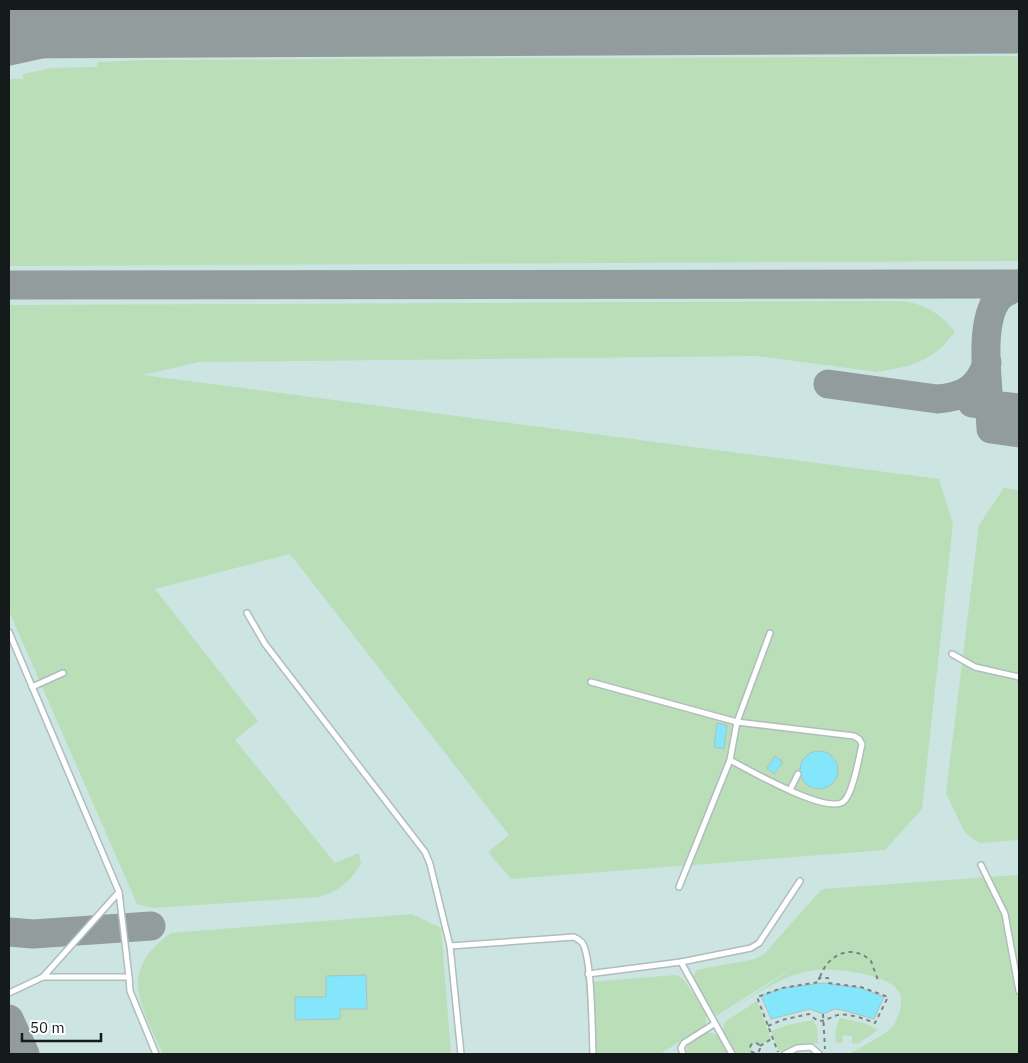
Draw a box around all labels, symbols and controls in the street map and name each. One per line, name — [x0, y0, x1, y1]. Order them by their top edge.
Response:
scale bar — [22, 1010, 101, 1042]
text: 50 m — [30, 1018, 65, 1037]

